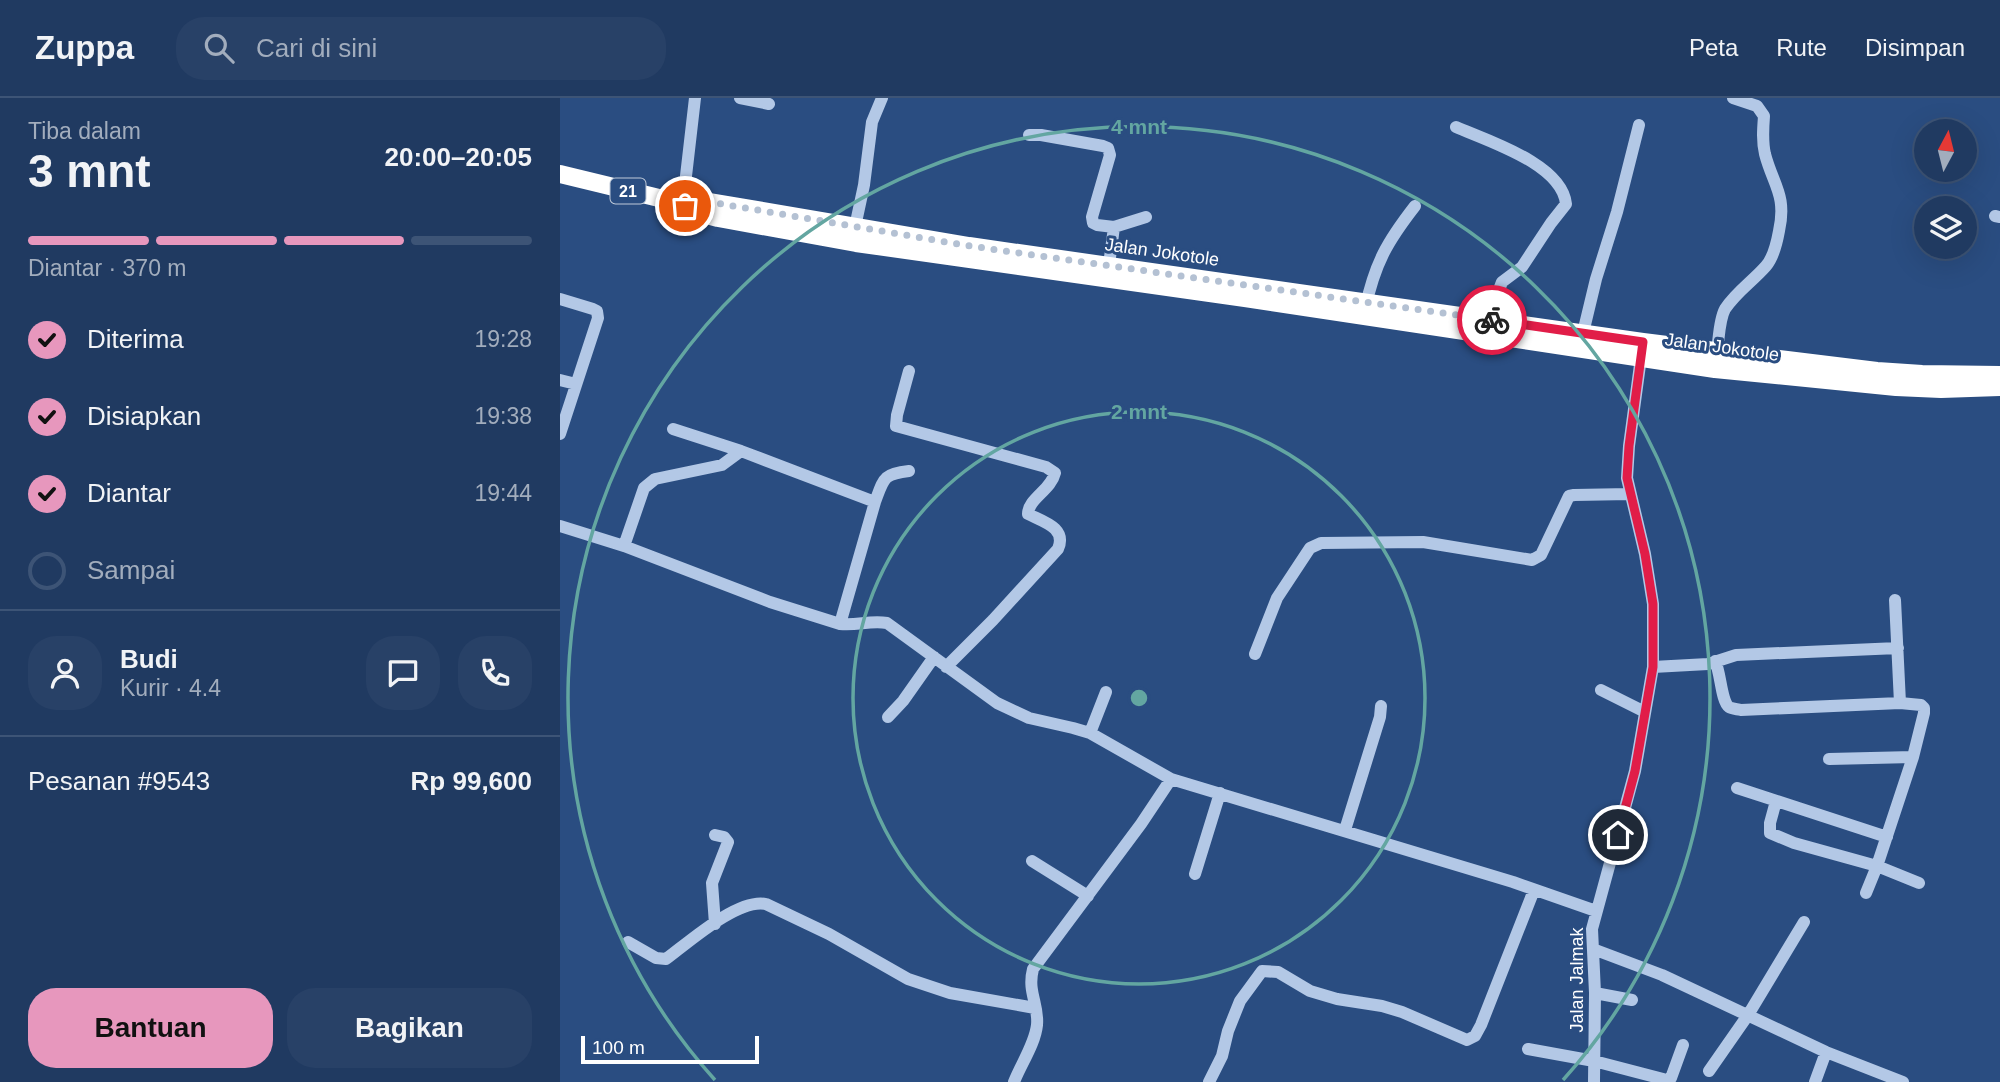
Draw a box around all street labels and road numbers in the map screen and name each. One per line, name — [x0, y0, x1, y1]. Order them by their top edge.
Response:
road number: 21 — [610, 178, 646, 204]
street label: Jalan Jokotole — [1104, 234, 1220, 270]
street label: Jalan Jokotole — [1664, 329, 1780, 365]
street label: Jalan Jalmak — [1567, 926, 1587, 1033]

